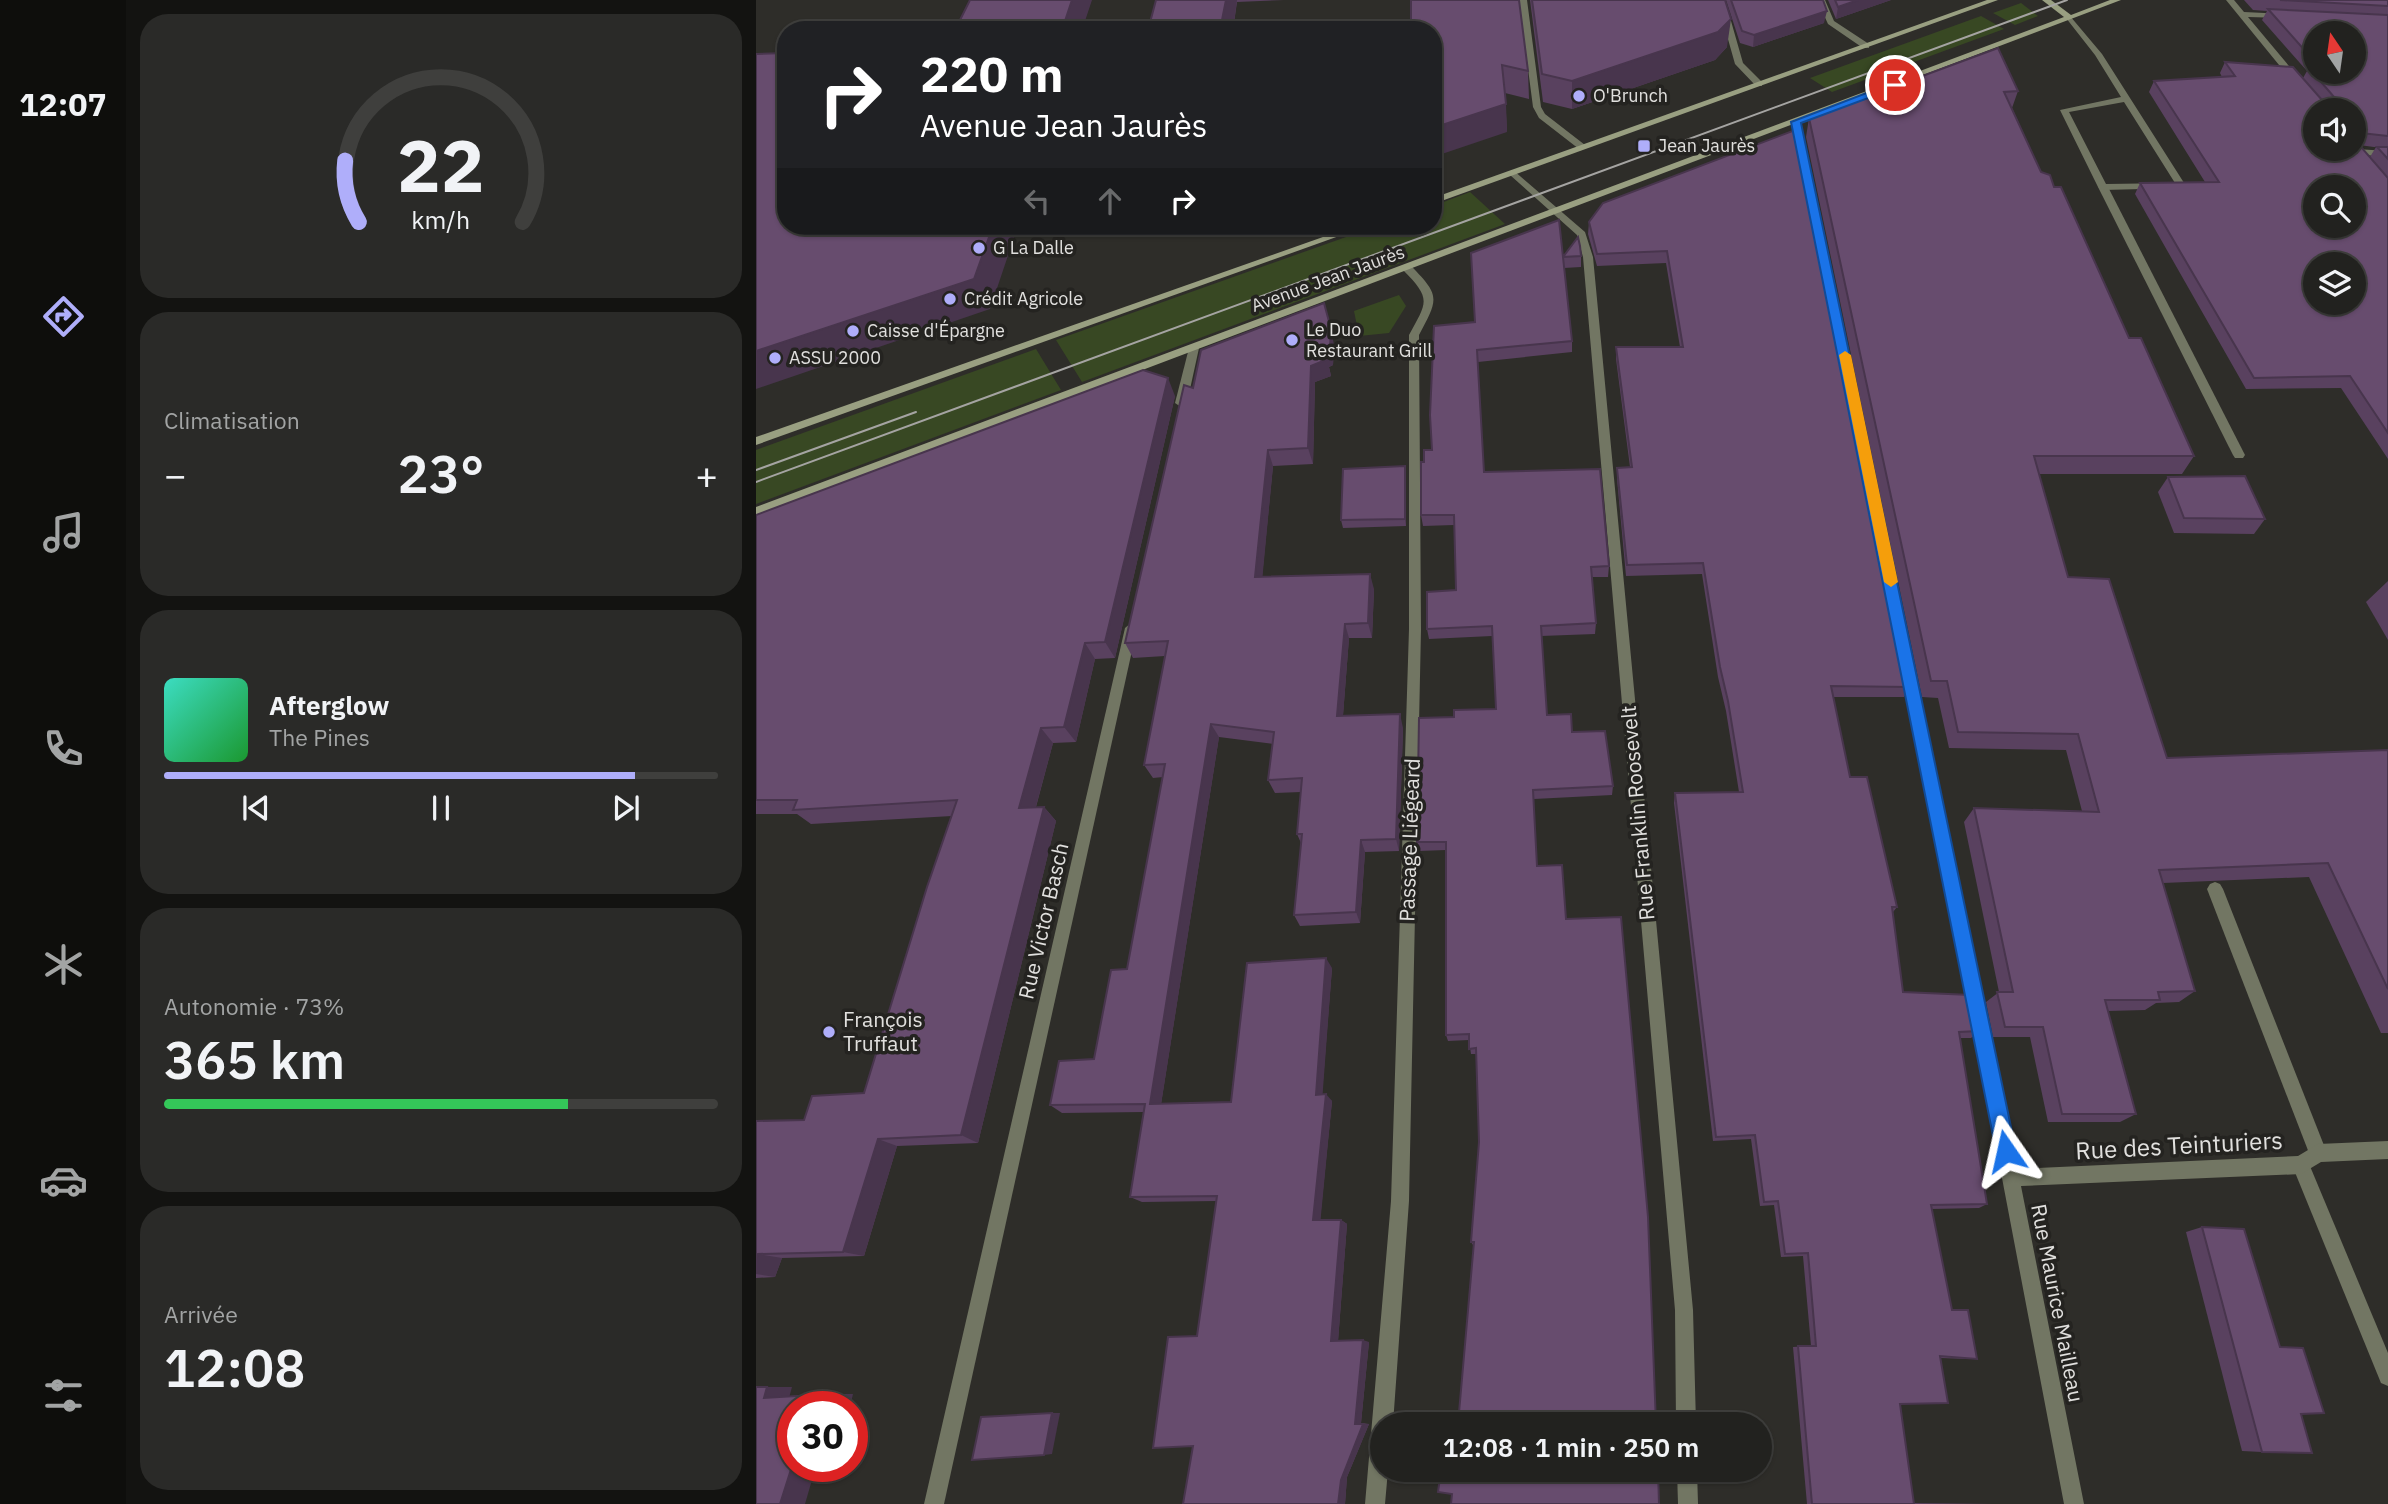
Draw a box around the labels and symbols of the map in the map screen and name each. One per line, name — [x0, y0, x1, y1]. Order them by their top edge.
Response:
north arrow — [2303, 21, 2366, 84]
pin — [1865, 55, 1925, 115]
place label: O'Brunch — [1593, 84, 1668, 107]
marker: O'Brunch — [1571, 88, 1587, 104]
place label: Jean Jaurès — [1658, 134, 1755, 157]
marker: Jean Jaurès — [1636, 138, 1652, 154]
place label: G La Dalle — [993, 236, 1074, 259]
marker: G La Dalle — [971, 240, 987, 256]
street label: Avenue Jean Jaurès — [1248, 240, 1408, 317]
place label: Crédit Agricole — [964, 287, 1083, 310]
marker: Crédit Agricole — [942, 291, 958, 307]
place label: Le Duo Restaurant Grill — [1306, 318, 1432, 362]
place label: Caisse d'Épargne — [867, 319, 1005, 342]
marker: Caisse d'Épargne — [845, 323, 861, 339]
marker: Le Duo Restaurant Grill — [1284, 332, 1300, 348]
place label: ASSU 2000 — [789, 346, 881, 369]
marker: ASSU 2000 — [767, 350, 783, 366]
street label: Rue Franklin Roosevelt — [1614, 704, 1660, 922]
street label: Passage Liégeard — [1392, 758, 1426, 922]
street label: Rue Victor Basch — [1011, 840, 1075, 1002]
place label: François Truffaut — [843, 1005, 923, 1057]
marker: François Truffaut — [821, 1024, 837, 1040]
position arrow — [1969, 1114, 2043, 1188]
street label: Rue des Teinturiers — [2074, 1124, 2284, 1166]
street label: Rue Maurice Mailleau — [2025, 1201, 2091, 1404]
speed limit sign: 30 — [777, 1391, 868, 1482]

